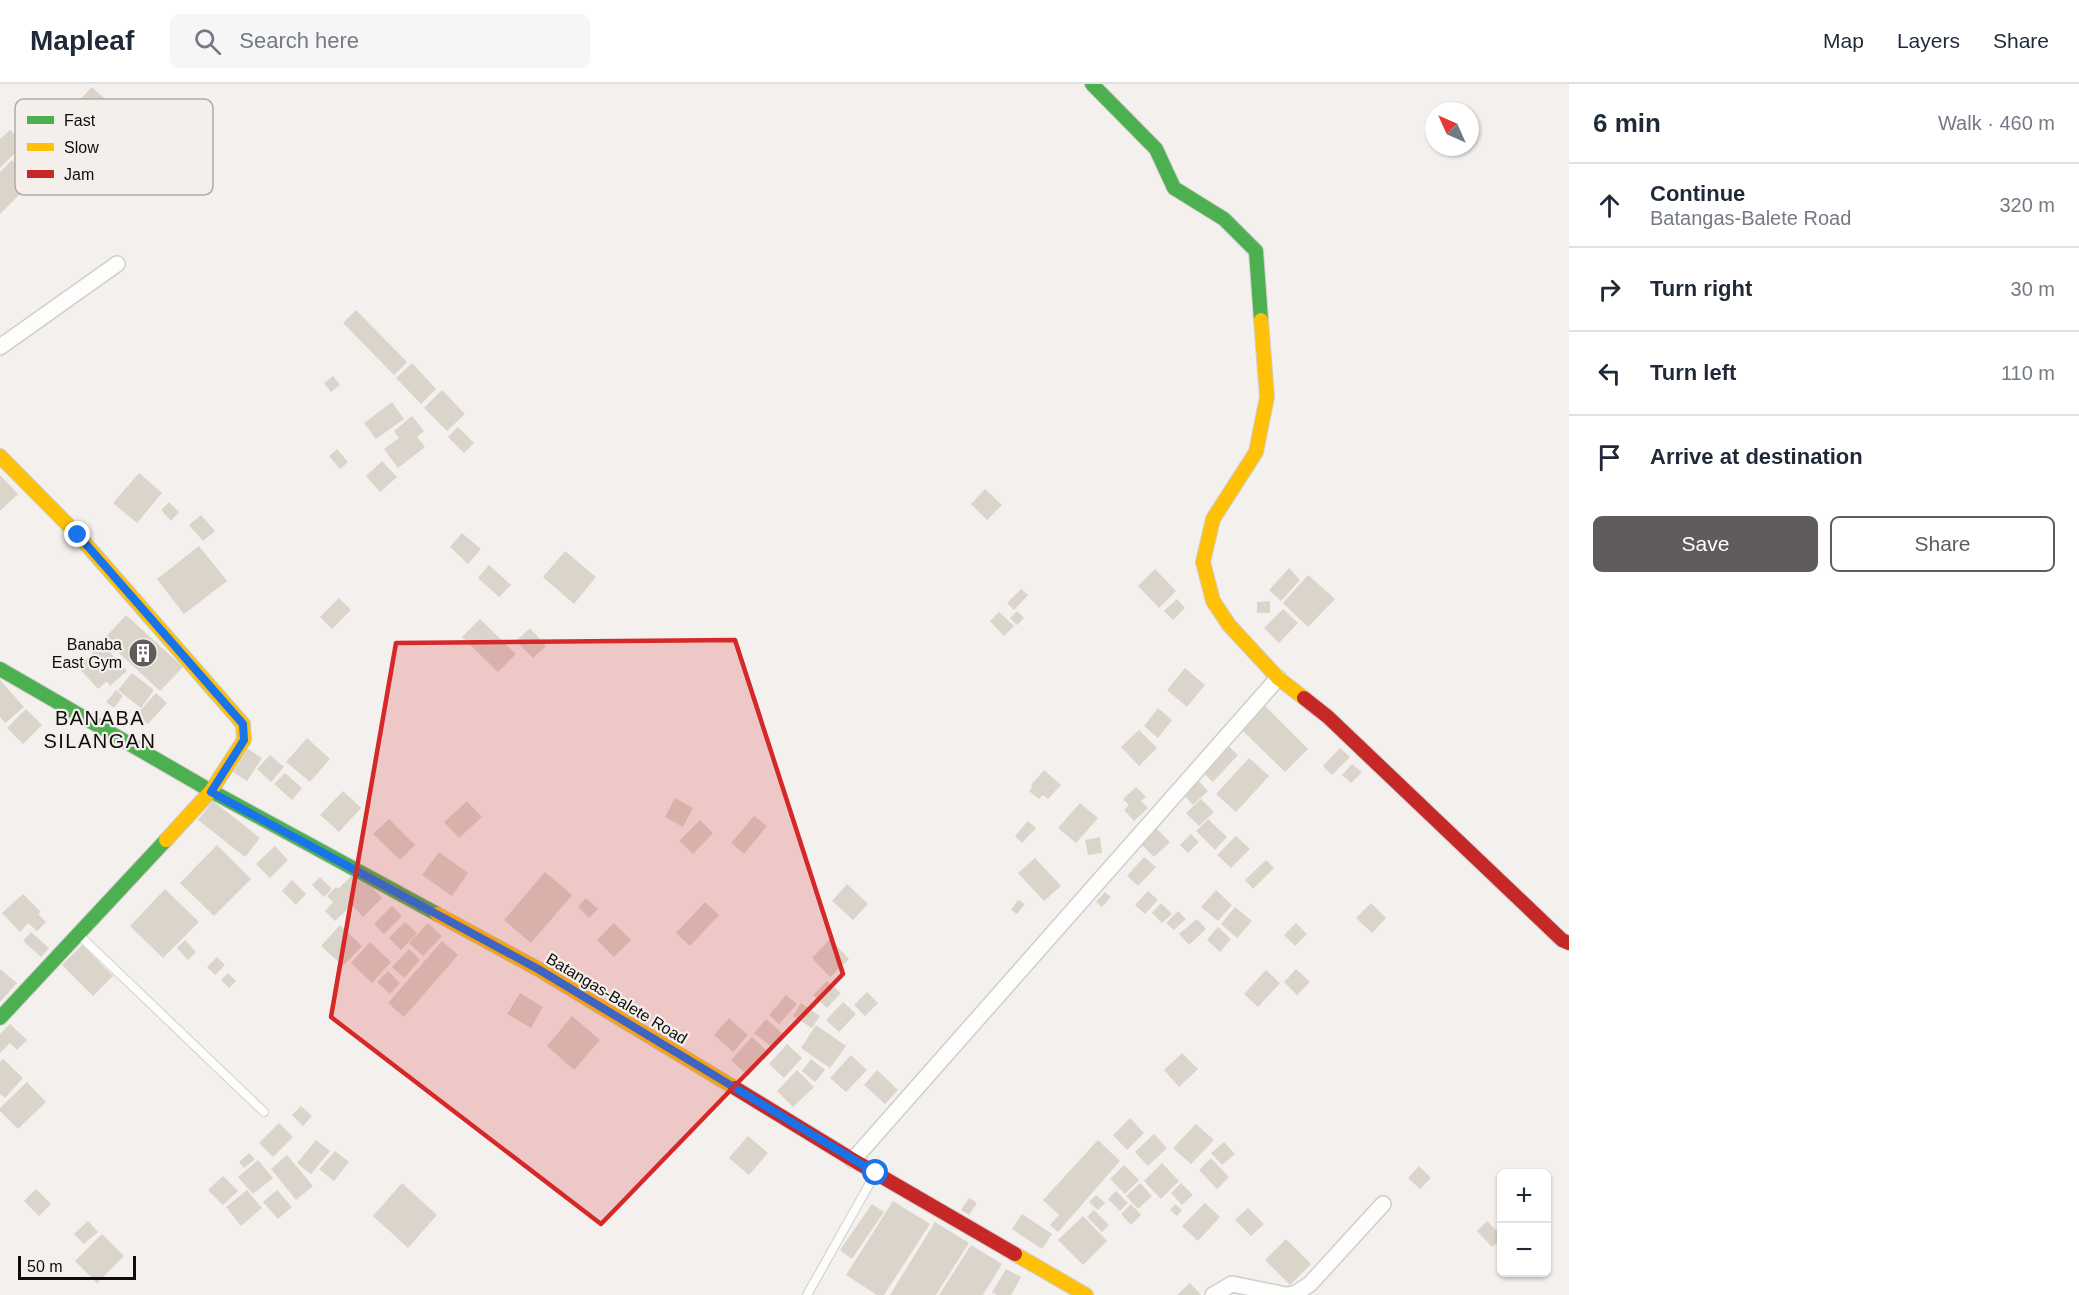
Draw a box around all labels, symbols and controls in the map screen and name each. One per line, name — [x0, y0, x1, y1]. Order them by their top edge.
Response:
search box — [170, 14, 590, 68]
text: Mapleaf — [30, 25, 134, 56]
icon: search — [191, 25, 224, 58]
text: Search here — [239, 28, 359, 53]
text: Map — [1823, 29, 1864, 52]
text: Layers — [1897, 29, 1960, 52]
text: Share — [1993, 29, 2049, 52]
legend — [15, 99, 213, 195]
north arrow — [1425, 102, 1479, 156]
text: 6 min — [1593, 108, 1661, 138]
text: Fast — [64, 112, 96, 129]
text: Walk · 460 m — [1938, 112, 2055, 134]
text: Slow — [64, 139, 99, 156]
text: Jam — [64, 166, 94, 183]
text: Continue — [1650, 181, 1745, 206]
icon: ahead — [1593, 189, 1626, 222]
text: 320 m — [1999, 194, 2055, 216]
text: Batangas-Balete Road — [1650, 207, 1851, 229]
icon: right — [1593, 273, 1626, 306]
text: Turn right — [1650, 276, 1752, 301]
text: 30 m — [2011, 278, 2055, 300]
icon: left — [1593, 357, 1626, 390]
text: Turn left — [1650, 360, 1736, 385]
text: 110 m — [2001, 362, 2055, 384]
icon: arrive — [1593, 441, 1626, 474]
text: Arrive at destination — [1650, 444, 1863, 469]
button: Save — [1593, 516, 1818, 572]
button: Share — [1830, 516, 2055, 572]
route end — [64, 521, 90, 547]
place label: Banaba East Gym — [52, 636, 122, 671]
building icon: Banaba East Gym — [127, 637, 159, 669]
district label: BANABA SILANGAN — [43, 707, 157, 752]
street label: Batangas-Balete Road — [543, 950, 690, 1047]
route start — [862, 1159, 888, 1185]
map controls — [1497, 1169, 1551, 1277]
button: + — [1497, 1169, 1551, 1223]
button: − — [1497, 1223, 1551, 1277]
scale bar — [18, 1253, 136, 1280]
text: 50 m — [27, 1258, 63, 1275]

